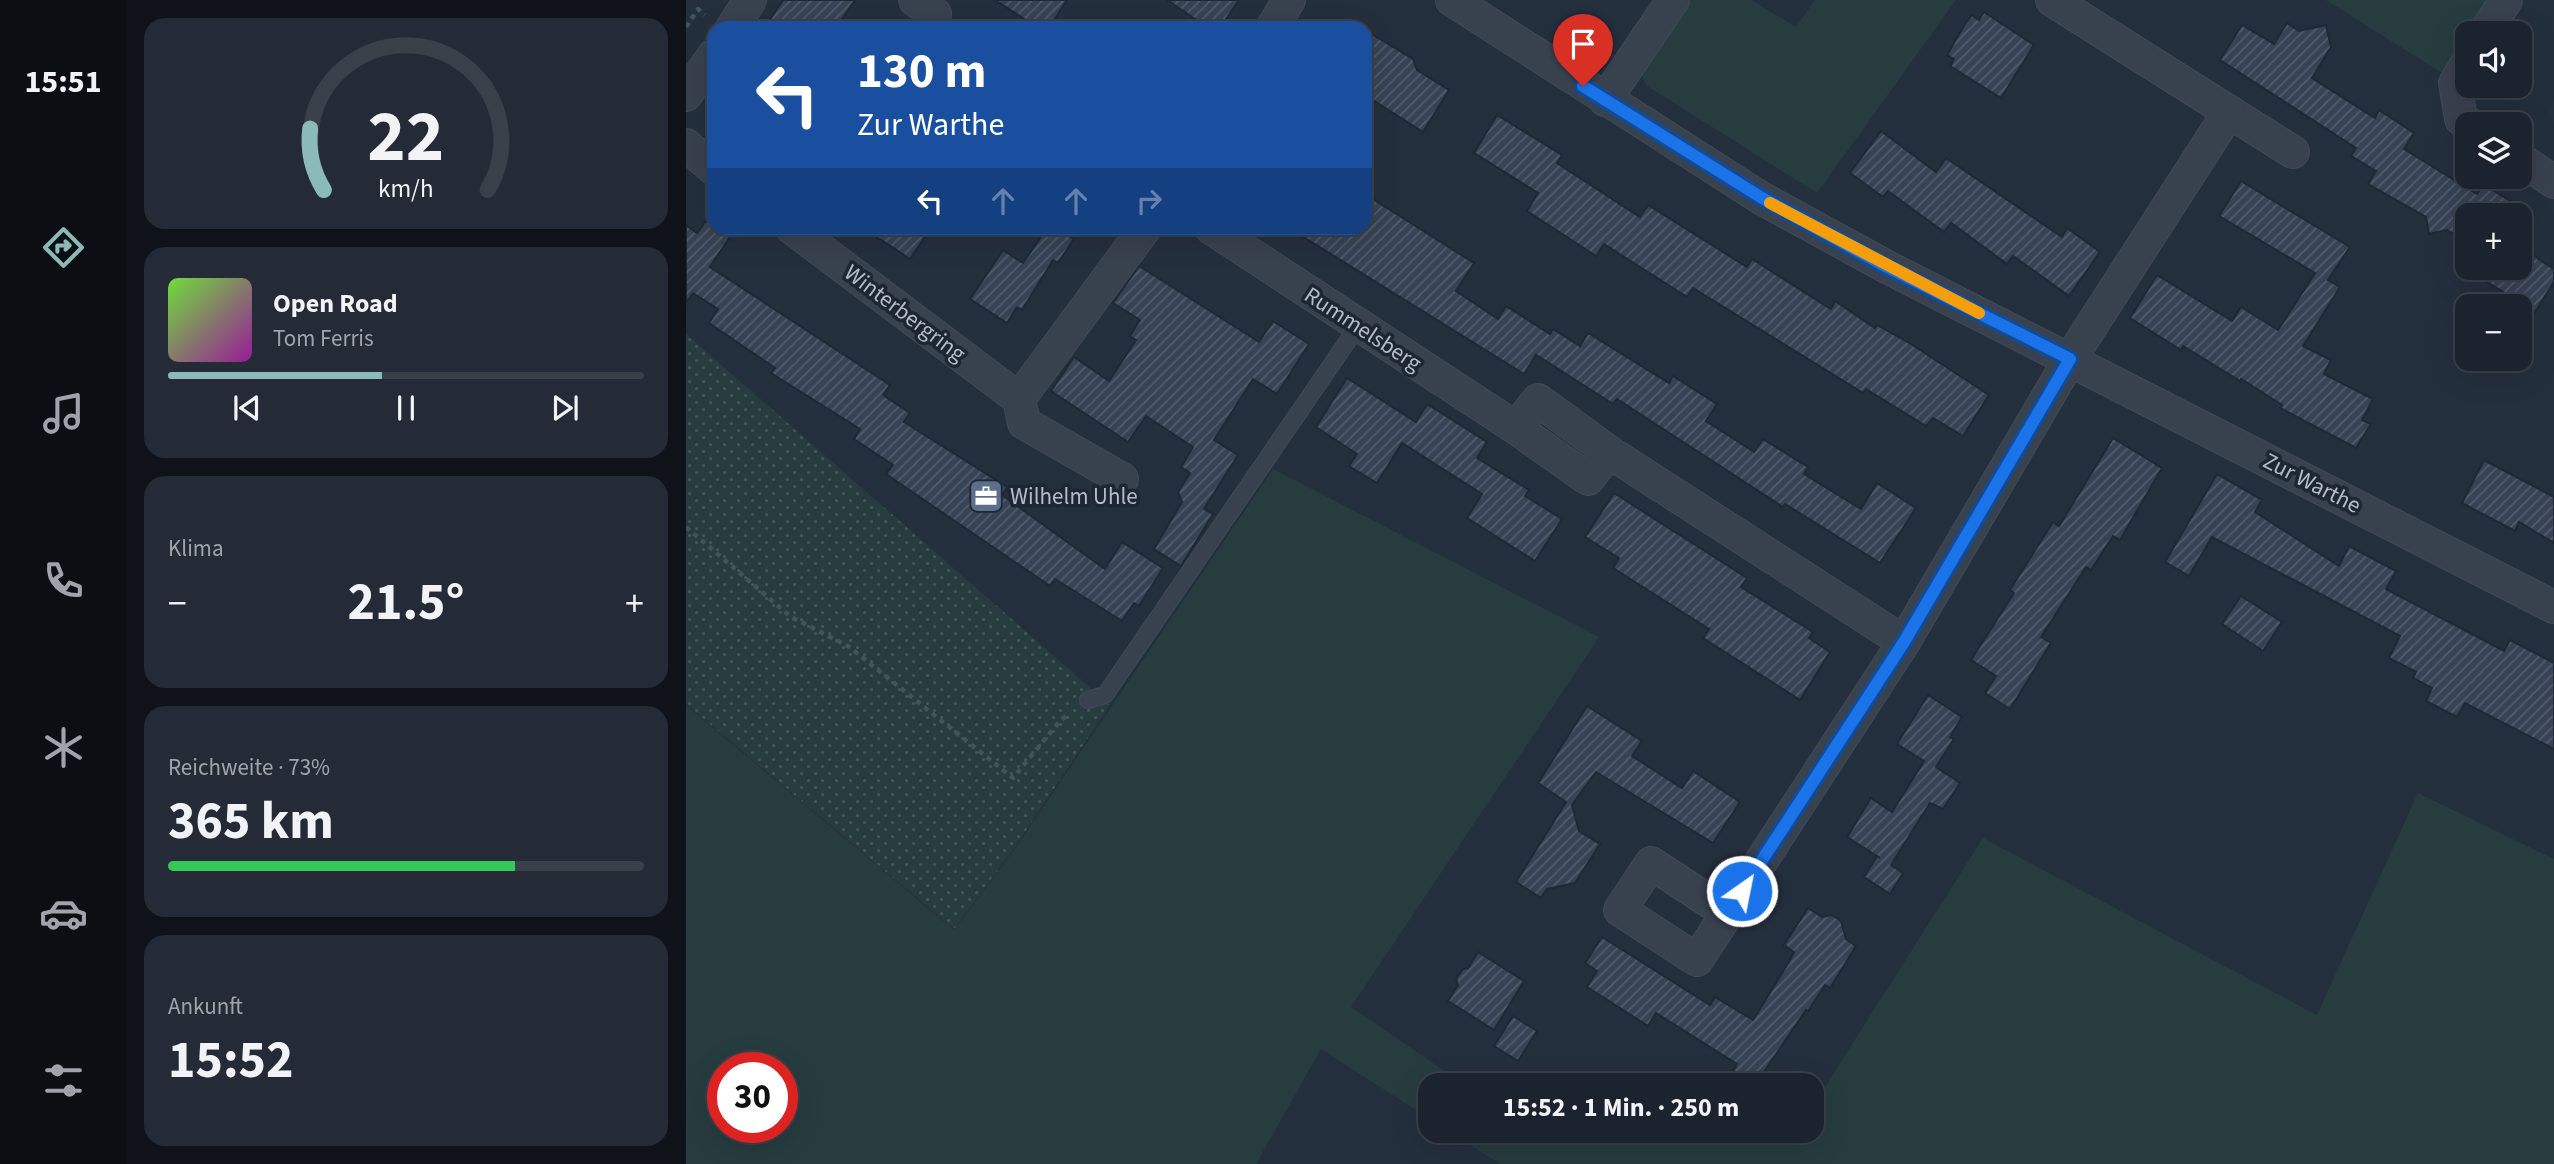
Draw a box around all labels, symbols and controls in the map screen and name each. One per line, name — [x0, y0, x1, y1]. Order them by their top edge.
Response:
pin — [1553, 14, 1613, 86]
map controls — [2455, 21, 2532, 371]
button: sound — [2455, 21, 2532, 98]
icon: arrive — [1564, 25, 1602, 63]
text: 130 m — [857, 37, 986, 107]
icon: left — [742, 49, 833, 140]
text: 15:51 — [24, 59, 102, 105]
text: 22 — [368, 85, 444, 189]
text: Zur Warthe — [857, 102, 1004, 148]
button: layers — [2455, 112, 2532, 189]
text: km/h — [378, 170, 434, 206]
icon: left — [911, 182, 949, 220]
icon: ahead — [984, 182, 1022, 220]
icon: ahead — [1057, 182, 1095, 220]
icon: right — [1130, 182, 1168, 220]
button: + — [2455, 203, 2532, 280]
icon: directions — [39, 223, 88, 272]
street label: Winterbergring — [837, 256, 973, 370]
street label: Rummelsberg — [1298, 279, 1429, 380]
text: Open Road — [273, 285, 398, 322]
button: − — [2455, 294, 2532, 371]
text: Tom Ferris — [273, 322, 374, 355]
icon: music — [39, 389, 88, 438]
icon: previous — [228, 389, 266, 427]
icon: pause — [387, 389, 425, 427]
icon: next — [546, 389, 584, 427]
street label: Zur Warthe — [2257, 444, 2367, 522]
office icon: Wilhelm Uhle — [967, 477, 1005, 515]
place label: Wilhelm Uhle — [1010, 480, 1138, 513]
text: Klima — [168, 532, 224, 565]
icon: phone — [39, 556, 88, 605]
text: 21.5° — [348, 566, 464, 640]
text: − — [168, 577, 187, 631]
text: + — [625, 577, 644, 631]
icon: climate — [39, 723, 88, 772]
text: Reichweite · 73% — [168, 751, 330, 784]
text: 365 km — [168, 785, 334, 859]
position arrow — [1705, 854, 1779, 928]
icon: car — [39, 889, 88, 938]
text: Ankunft — [168, 990, 243, 1023]
text: 15:52 — [168, 1024, 293, 1098]
speed limit sign: 30 — [707, 1052, 798, 1143]
icon: filters — [39, 1056, 88, 1105]
text: 15:52 · 1 Min. · 250 m — [1503, 1089, 1739, 1126]

